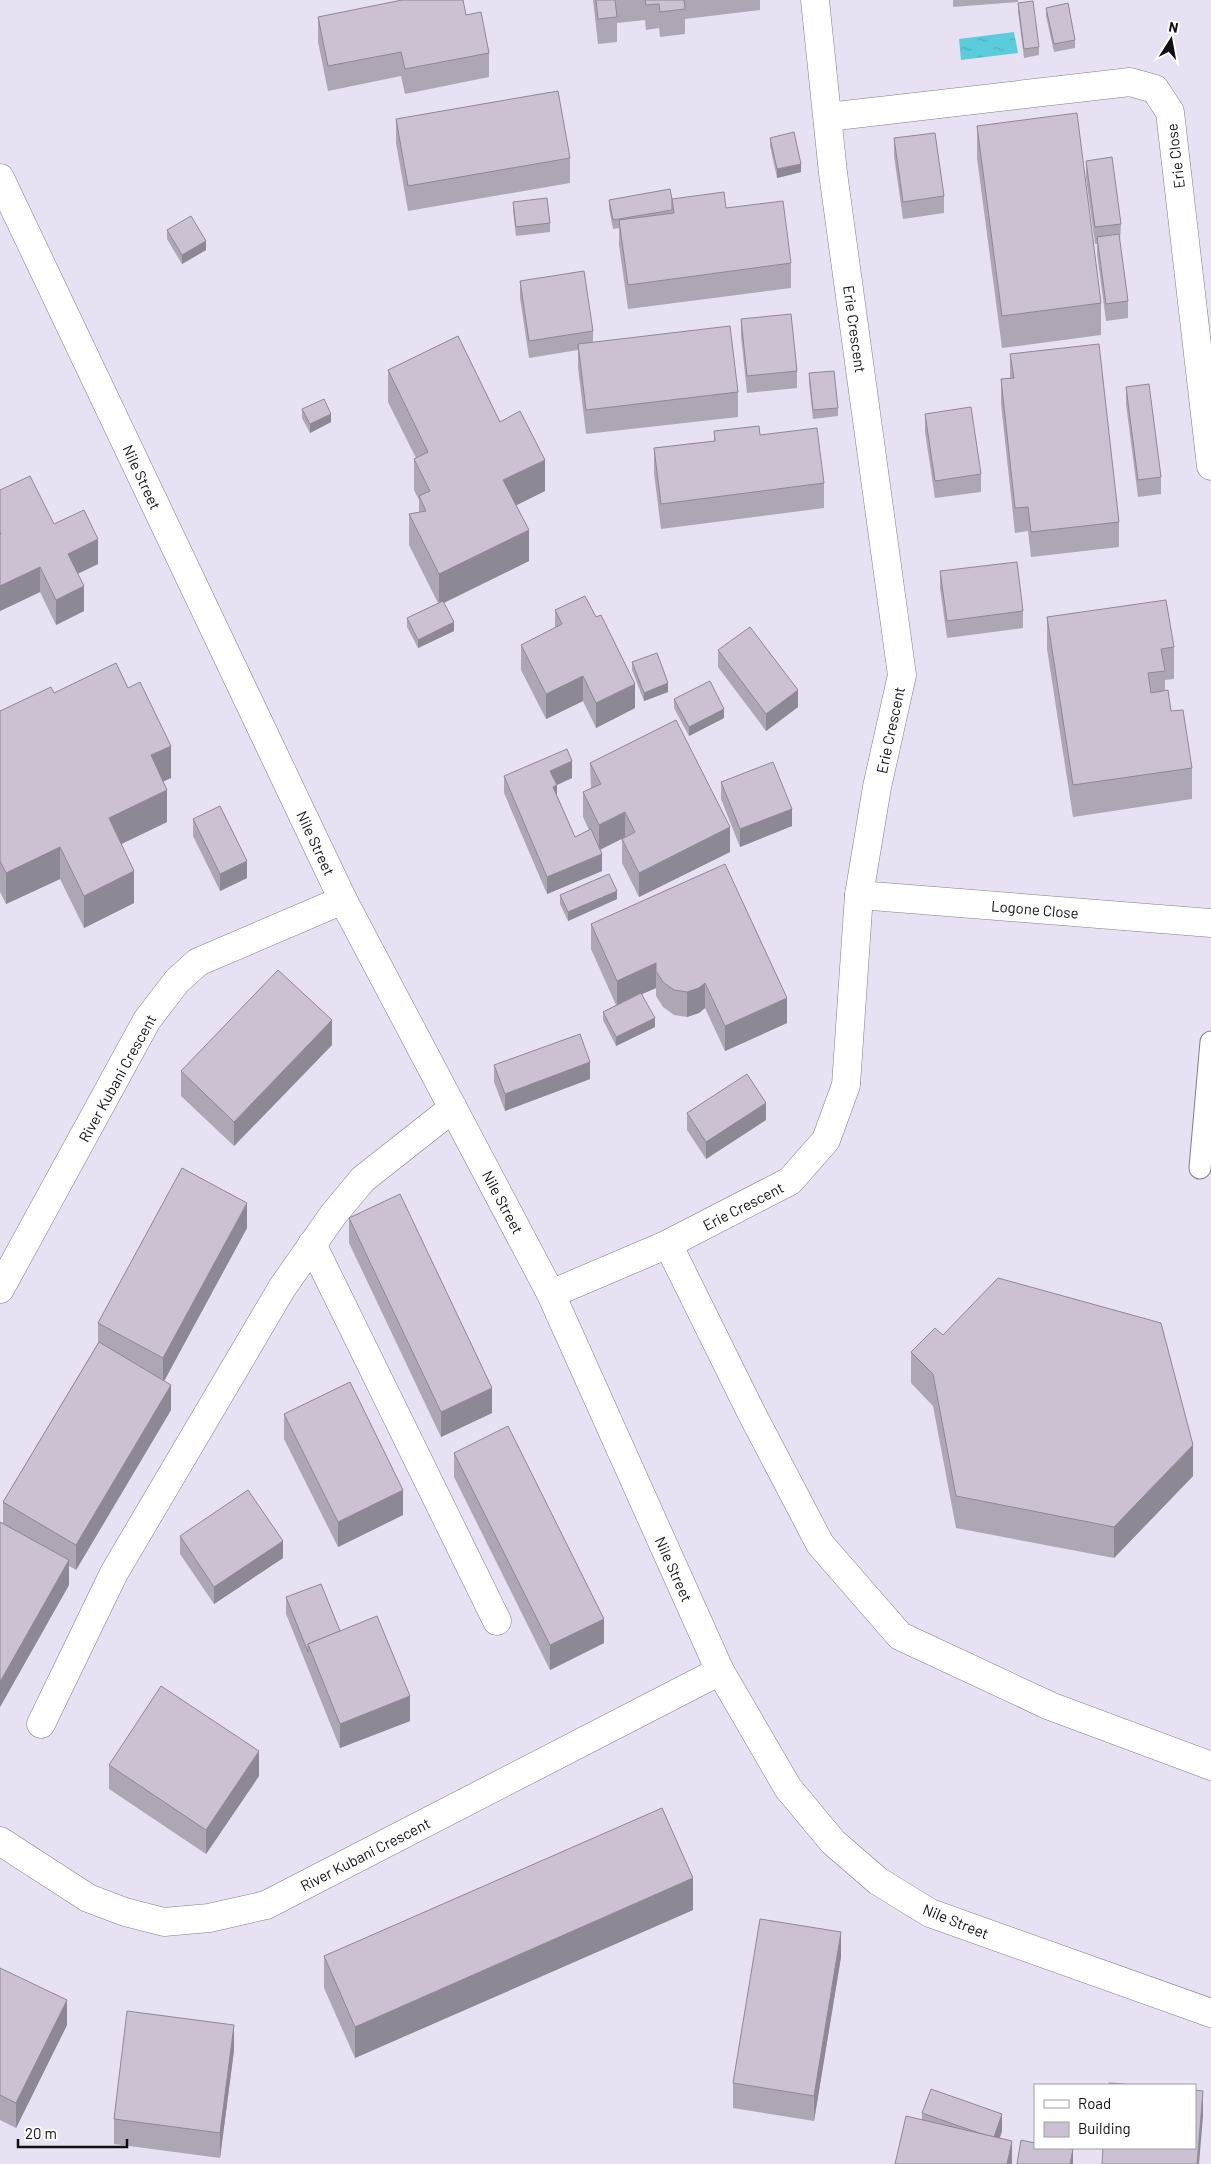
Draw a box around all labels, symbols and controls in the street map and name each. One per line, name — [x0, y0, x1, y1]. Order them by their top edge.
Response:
north arrow — [1146, 15, 1196, 65]
text: N — [1167, 18, 1180, 36]
street label: Erie Close — [1162, 122, 1188, 190]
street label: Erie Crescent — [840, 284, 870, 374]
street label: Nile Street — [119, 442, 165, 512]
street label: Erie Crescent — [872, 685, 908, 775]
street label: Nile Street — [293, 808, 339, 878]
street label: Logone Close — [990, 896, 1080, 922]
street label: River Kubani Crescent — [74, 1011, 160, 1145]
street label: Nile Street — [479, 1167, 527, 1237]
street label: Erie Crescent — [700, 1178, 786, 1234]
street label: Nile Street — [652, 1534, 696, 1604]
street label: River Kubani Crescent — [297, 1813, 433, 1895]
street label: Nile Street — [920, 1900, 992, 1942]
legend — [1034, 2084, 1196, 2149]
text: Road — [1078, 2094, 1111, 2112]
scale bar — [18, 2116, 126, 2148]
text: Building — [1078, 2119, 1131, 2137]
text: 20 m — [25, 2124, 57, 2142]

